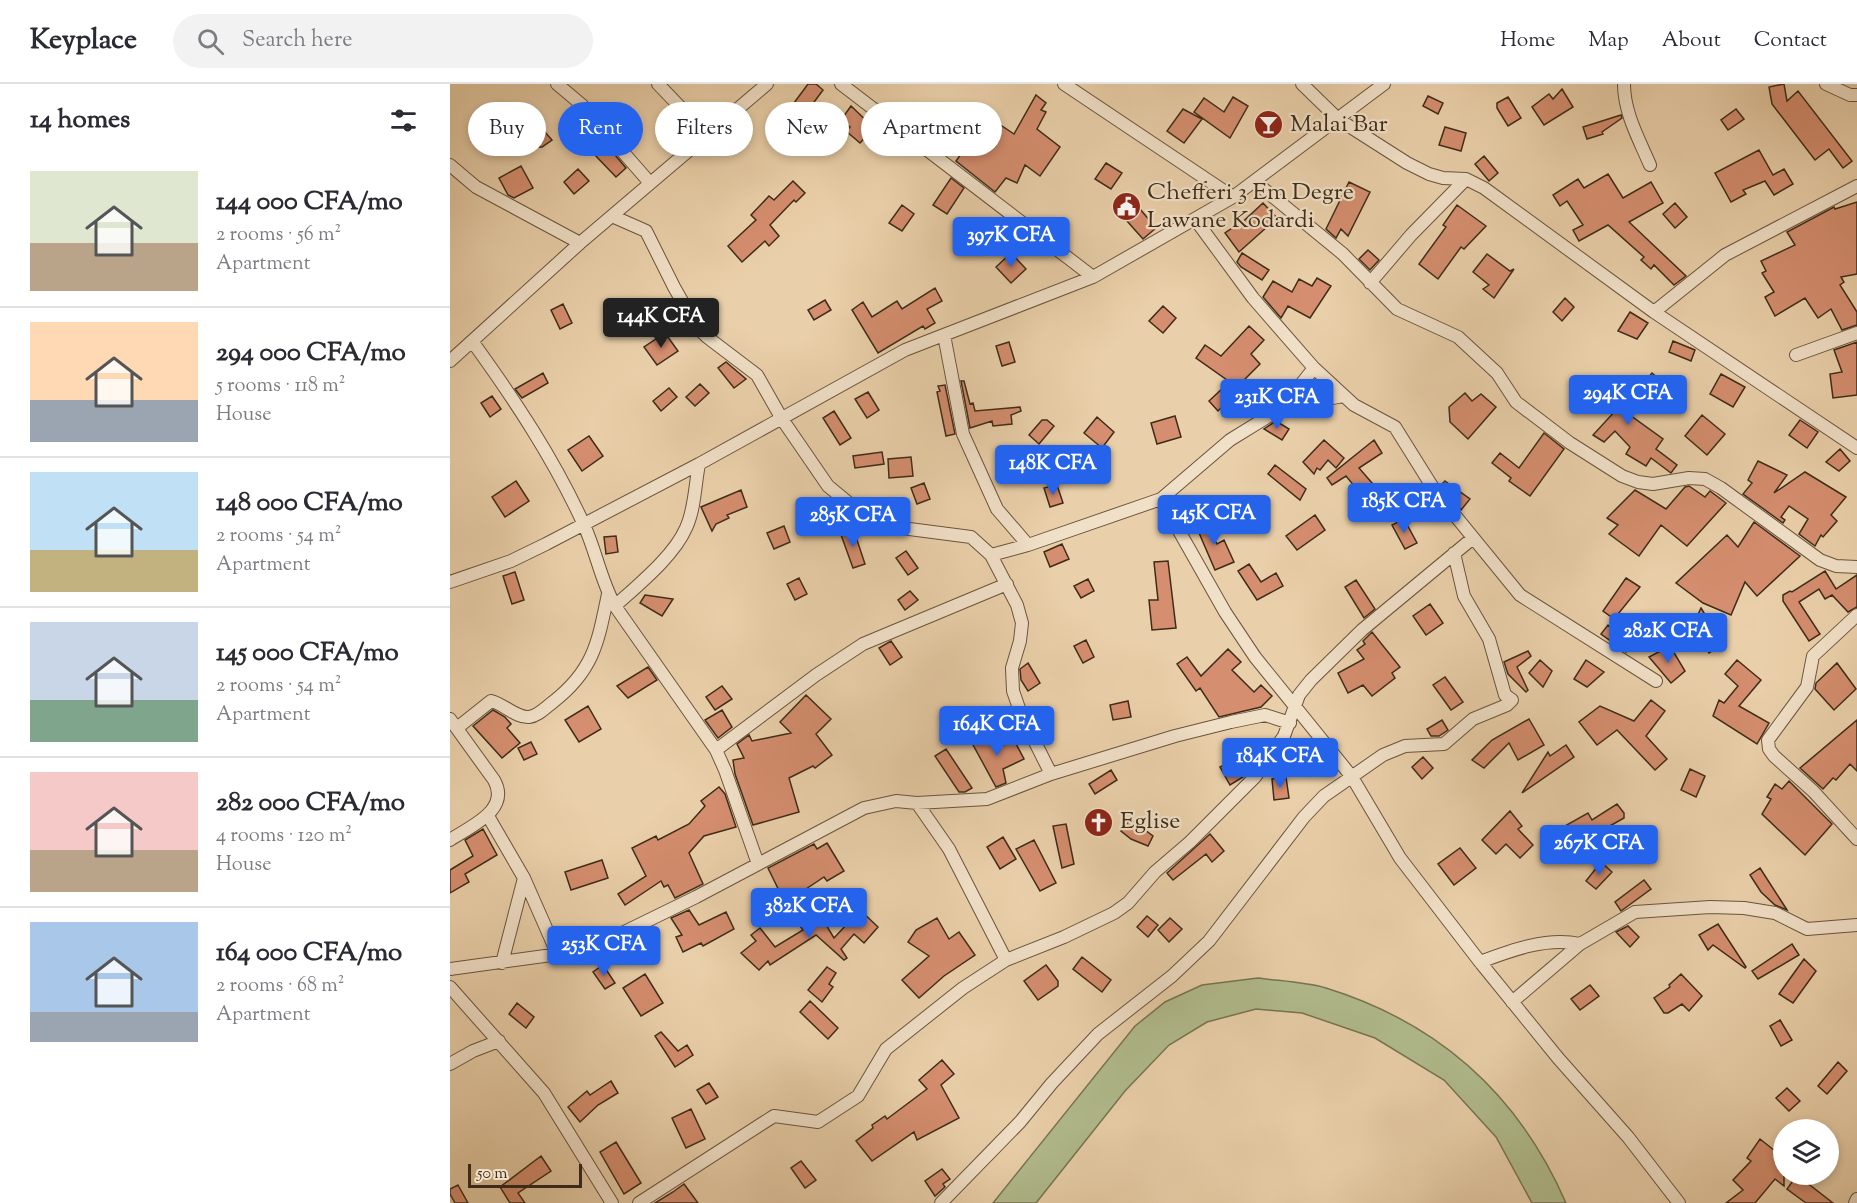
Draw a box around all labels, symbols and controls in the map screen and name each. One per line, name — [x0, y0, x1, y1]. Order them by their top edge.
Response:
search box — [173, 14, 593, 68]
text: Keyplace — [30, 21, 137, 61]
icon: search — [194, 25, 227, 58]
text: Search here — [242, 25, 352, 57]
text: Home — [1500, 26, 1555, 56]
text: Map — [1588, 26, 1629, 56]
text: About — [1662, 26, 1721, 56]
text: Contact — [1754, 26, 1827, 56]
text: 14 homes — [30, 102, 130, 139]
chip: Buy — [468, 102, 546, 156]
chip: Rent — [558, 102, 643, 156]
chip: Filters — [655, 102, 753, 156]
chip: New — [765, 102, 849, 156]
chip: Apartment — [861, 102, 1002, 156]
icon: filters — [387, 104, 420, 137]
place label: Malai Bar — [1290, 108, 1388, 142]
bar icon: Malai Bar — [1253, 109, 1285, 141]
place label: Chefferi 3 Em Degre Lawane Kodardi — [1147, 176, 1354, 238]
text: 144 000 CFA/mo — [216, 184, 403, 221]
public building icon: Chefferi 3 Em Degre Lawane Kodardi — [1110, 191, 1142, 223]
icon: home — [78, 195, 150, 267]
pin: 397K CFA — [949, 217, 1073, 268]
text: 2 rooms · 56 m² — [216, 221, 341, 250]
text: 397K CFA — [967, 222, 1055, 251]
text: Apartment — [216, 250, 311, 279]
pin: 144K CFA — [599, 298, 723, 349]
text: 144K CFA — [617, 303, 705, 332]
text: 294 000 CFA/mo — [216, 335, 406, 372]
icon: home — [78, 346, 150, 418]
text: 5 rooms · 118 m² — [216, 372, 346, 401]
pin: 294K CFA — [1566, 375, 1690, 426]
pin: 231K CFA — [1215, 379, 1339, 430]
text: 294K CFA — [1583, 380, 1673, 409]
text: 231K CFA — [1234, 384, 1320, 413]
text: House — [216, 401, 271, 430]
pin: 148K CFA — [991, 445, 1115, 496]
text: 148K CFA — [1009, 450, 1097, 479]
pin: 185K CFA — [1342, 483, 1466, 534]
text: 148 000 CFA/mo — [216, 485, 403, 522]
text: 185K CFA — [1362, 488, 1446, 517]
pin: 145K CFA — [1152, 495, 1276, 546]
icon: home — [78, 496, 150, 568]
pin: 285K CFA — [791, 497, 915, 548]
text: 145K CFA — [1172, 500, 1256, 529]
text: 285K CFA — [809, 502, 897, 531]
text: 2 rooms · 54 m² — [216, 522, 341, 551]
text: Apartment — [216, 551, 311, 580]
pin: 282K CFA — [1606, 613, 1730, 664]
text: 282K CFA — [1623, 618, 1713, 647]
text: 145 000 CFA/mo — [216, 635, 399, 672]
icon: home — [78, 646, 150, 718]
text: 2 rooms · 54 m² — [216, 672, 341, 701]
text: Apartment — [216, 701, 311, 730]
pin: 164K CFA — [935, 706, 1059, 757]
text: 164K CFA — [953, 711, 1041, 740]
pin: 184K CFA — [1218, 738, 1342, 789]
text: 184K CFA — [1236, 743, 1324, 772]
text: 282 000 CFA/mo — [216, 785, 405, 822]
icon: home — [78, 796, 150, 868]
place label: Eglise — [1120, 805, 1180, 839]
church icon: Eglise — [1083, 806, 1115, 838]
text: 4 rooms · 120 m² — [216, 822, 352, 851]
pin: 267K CFA — [1537, 825, 1661, 876]
text: 267K CFA — [1554, 830, 1644, 859]
text: House — [216, 851, 271, 880]
pin: 382K CFA — [747, 888, 871, 939]
text: 382K CFA — [765, 893, 853, 922]
pin: 253K CFA — [542, 926, 666, 977]
text: 253K CFA — [561, 931, 647, 960]
text: 164 000 CFA/mo — [216, 935, 402, 972]
icon: home — [78, 946, 150, 1018]
text: 2 rooms · 68 m² — [216, 972, 344, 1001]
text: Apartment — [216, 1001, 311, 1030]
map controls — [1773, 1119, 1839, 1185]
button: layers — [1773, 1119, 1839, 1185]
scale bar — [468, 1161, 582, 1188]
text: 50 m — [477, 1163, 508, 1186]

